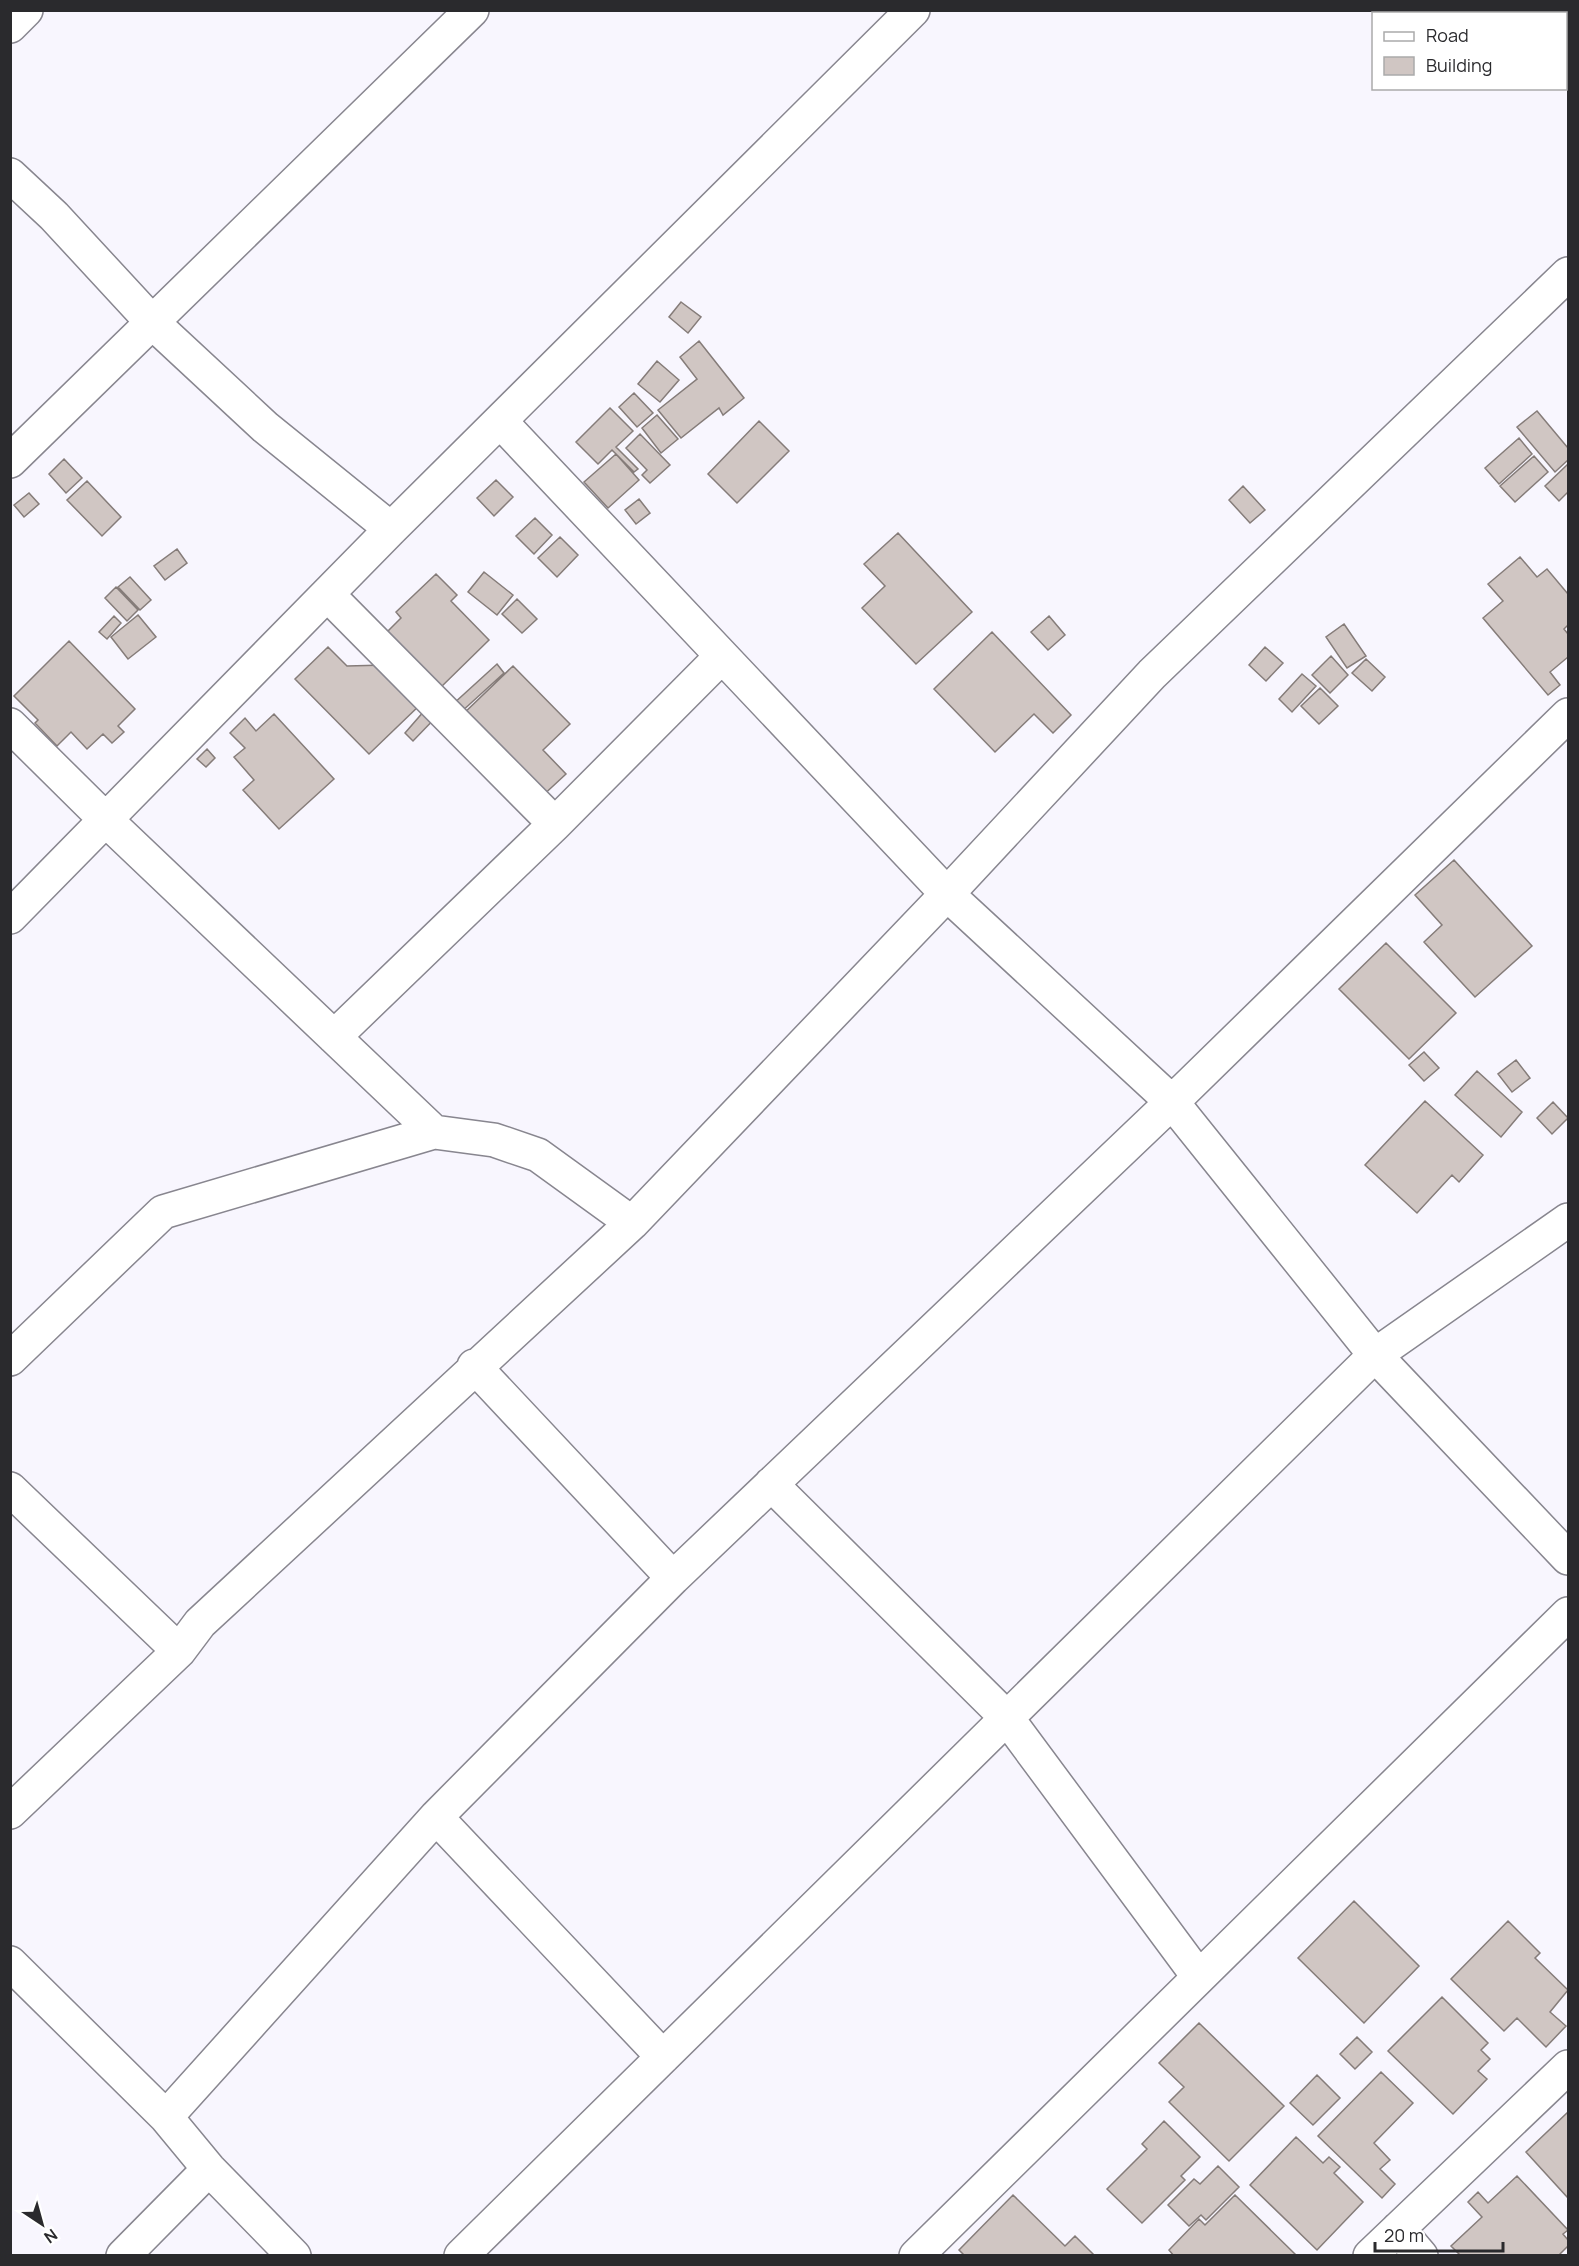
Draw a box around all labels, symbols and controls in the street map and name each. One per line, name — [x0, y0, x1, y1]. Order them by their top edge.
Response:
legend — [1372, 12, 1567, 90]
text: Road — [1426, 23, 1469, 47]
text: Building — [1426, 53, 1492, 77]
north arrow — [12, 2194, 72, 2254]
scale bar — [1375, 2215, 1502, 2253]
text: 20 m — [1384, 2223, 1424, 2247]
text: N — [40, 2224, 62, 2248]

